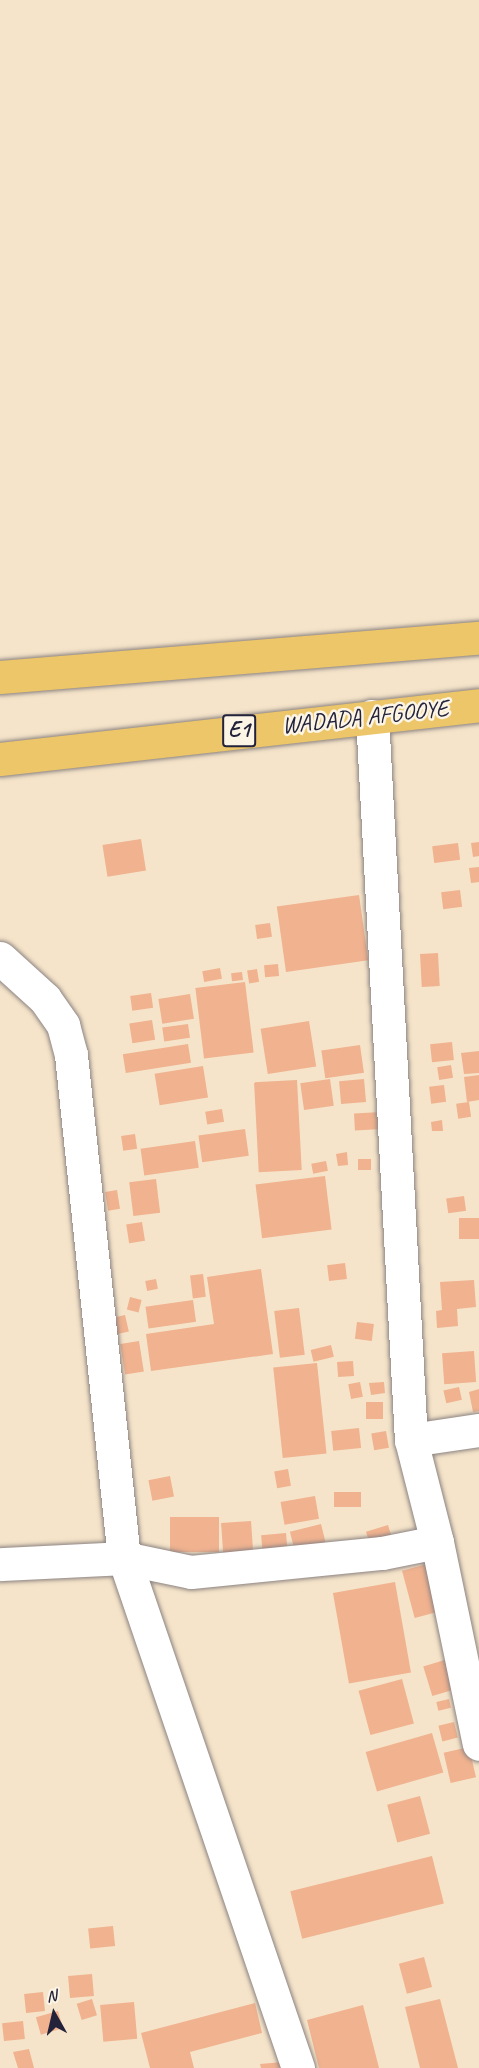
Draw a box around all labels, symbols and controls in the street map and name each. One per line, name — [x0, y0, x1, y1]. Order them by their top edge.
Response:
street label: WADADA AFGOOYE — [280, 694, 450, 740]
road number: E1 — [221, 712, 257, 750]
north arrow — [24, 1984, 84, 2044]
text: N — [45, 1986, 58, 2007]

